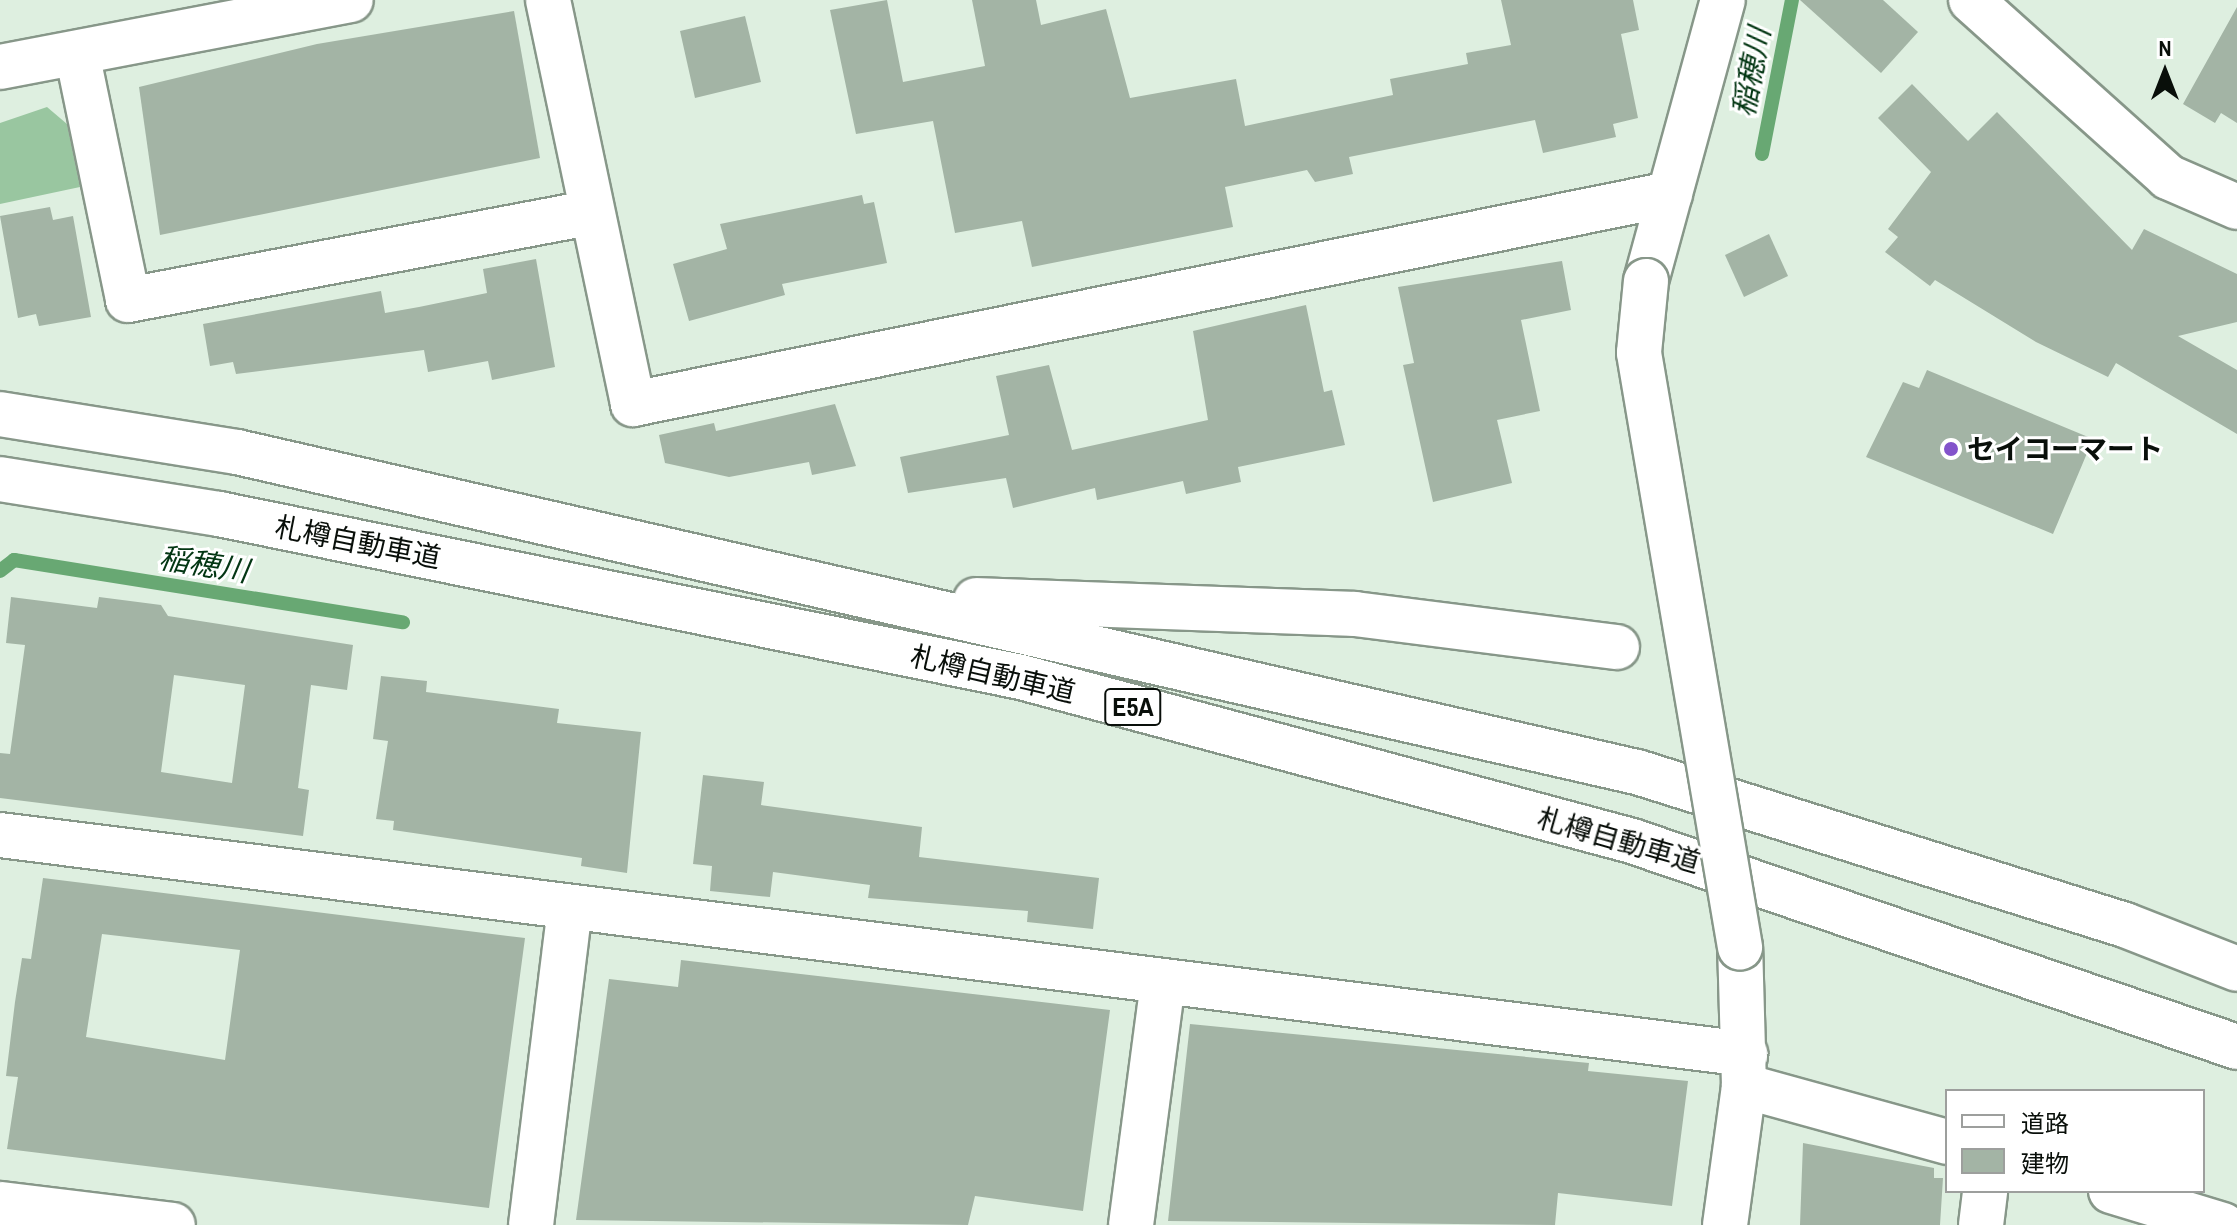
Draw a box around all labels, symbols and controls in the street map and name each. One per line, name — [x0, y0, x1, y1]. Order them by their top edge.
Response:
water label: 稲穂川 — [1725, 24, 1777, 120]
north arrow — [2125, 32, 2205, 112]
text: N — [2158, 33, 2172, 63]
place label: セイコーマート — [1967, 432, 2163, 466]
marker: セイコーマート — [1942, 440, 1960, 458]
street label: 札樽自動車道 — [272, 509, 444, 575]
water label: 稲穂川 — [157, 539, 251, 589]
street label: 札樽自動車道 — [907, 639, 1079, 709]
road number: E5A — [1103, 685, 1163, 729]
street label: 札樽自動車道 — [1534, 801, 1704, 879]
legend — [1945, 1089, 2205, 1193]
text: 道路 — [2021, 1107, 2069, 1139]
text: 建物 — [2021, 1147, 2069, 1179]

